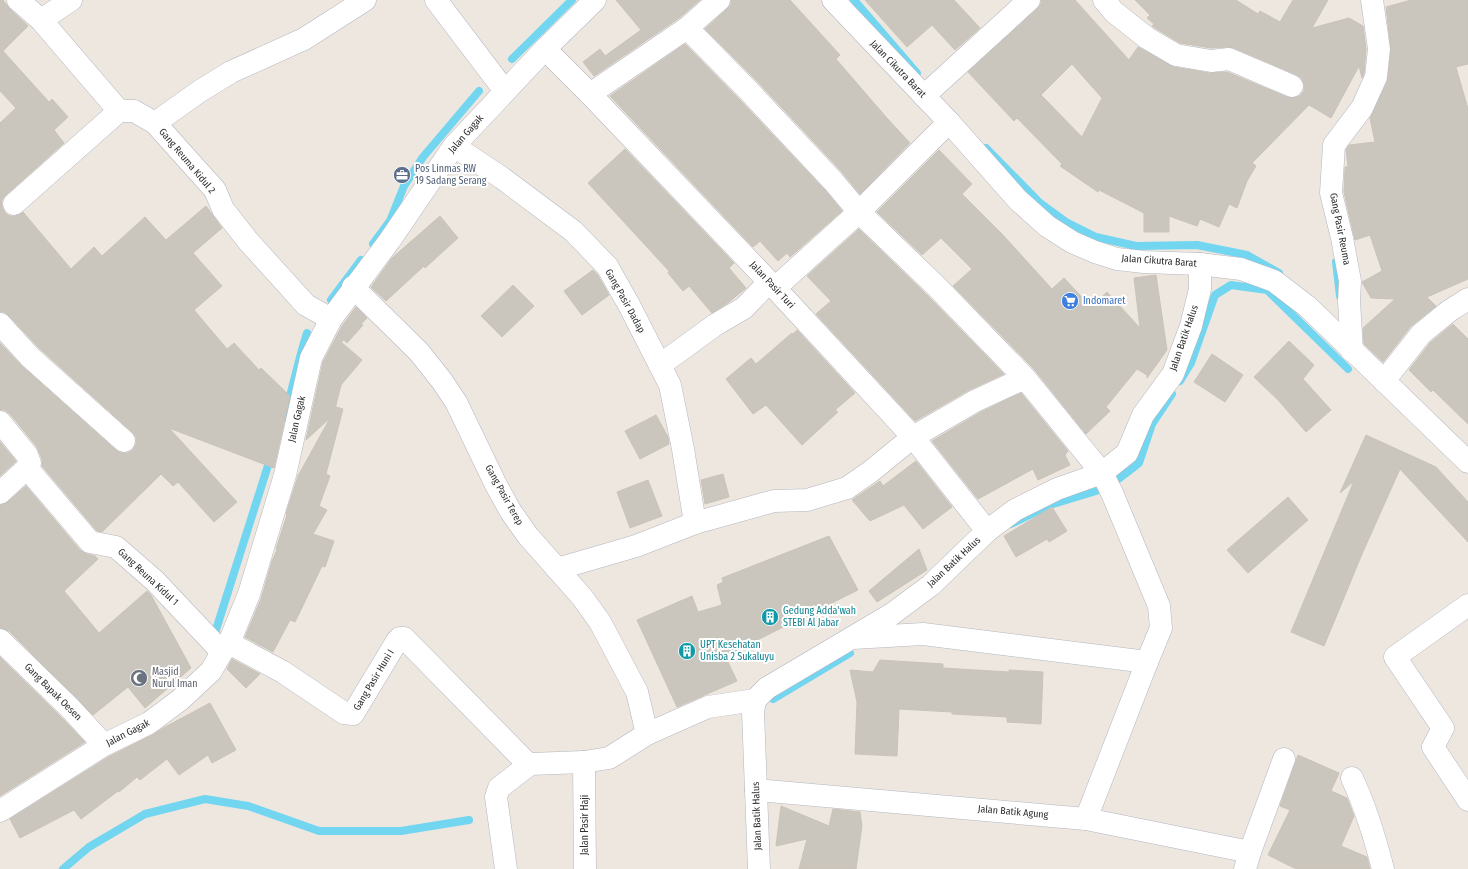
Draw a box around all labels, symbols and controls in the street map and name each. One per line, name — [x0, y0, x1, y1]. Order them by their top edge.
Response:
street label: Jalan Cikutra Barat — [867, 38, 929, 101]
street label: Jalan Gagak — [446, 112, 486, 156]
street label: Gang Reuma Kidul 2 — [156, 126, 218, 196]
place label: Pos Linmas RW 19 Sadang Serang — [415, 163, 487, 187]
office icon: Pos Linmas RW 19 Sadang Serang — [392, 165, 412, 185]
street label: Gang Pasir Reuma — [1327, 192, 1353, 266]
street label: Jalan Cikutra Barat — [1121, 252, 1198, 270]
street label: Jalan Pasir Turi — [747, 259, 797, 311]
street label: Gang Pasir Dadap — [602, 267, 648, 335]
supermarket icon: Indomaret — [1060, 291, 1080, 311]
place label: Indomaret — [1083, 295, 1126, 307]
street label: Jalan Batik Halus — [1167, 304, 1201, 372]
street label: Jalan Gagak — [286, 394, 308, 443]
street label: Gang Pasir Terep — [482, 463, 526, 527]
street label: Jalan Batik Halus — [925, 534, 983, 590]
street label: Gang Reuna Kidul 1 — [115, 546, 181, 608]
place label: Gedung Adda'wah STEBI Al Jabar — [783, 605, 856, 629]
building icon: Gedung Adda'wah STEBI Al Jabar — [760, 607, 780, 627]
place label: UPT Kesehatan Unisba 2 Sukaluyu — [700, 639, 774, 663]
building icon: UPT Kesehatan Unisba 2 Sukaluyu — [677, 641, 697, 661]
street label: Gang Pasir Huni I — [351, 647, 397, 713]
street label: Gang Bapak Oesen — [22, 661, 84, 723]
place label: Masjid Nurul Iman — [152, 666, 198, 690]
mosque icon: Masjid Nurul Iman — [129, 668, 149, 688]
street label: Jalan Gagak — [104, 717, 152, 749]
street label: Jalan Batik Halus — [750, 781, 764, 851]
street label: Jalan Pasir Haji — [579, 795, 591, 855]
street label: Jalan Batik Agung — [977, 803, 1049, 821]

